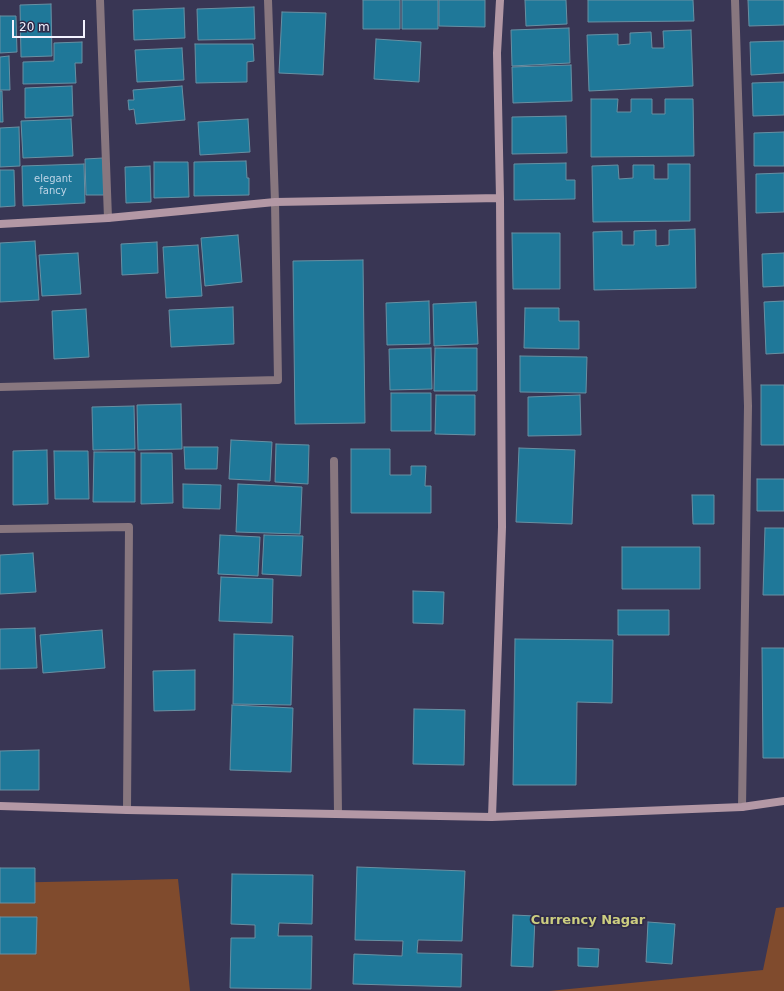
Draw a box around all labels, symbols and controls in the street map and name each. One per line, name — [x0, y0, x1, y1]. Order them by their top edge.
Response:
scale bar — [14, 12, 87, 38]
text: 20 m — [19, 20, 50, 34]
house number: elegant fancy — [34, 173, 72, 196]
district label: Currency Nagar — [531, 913, 645, 929]

